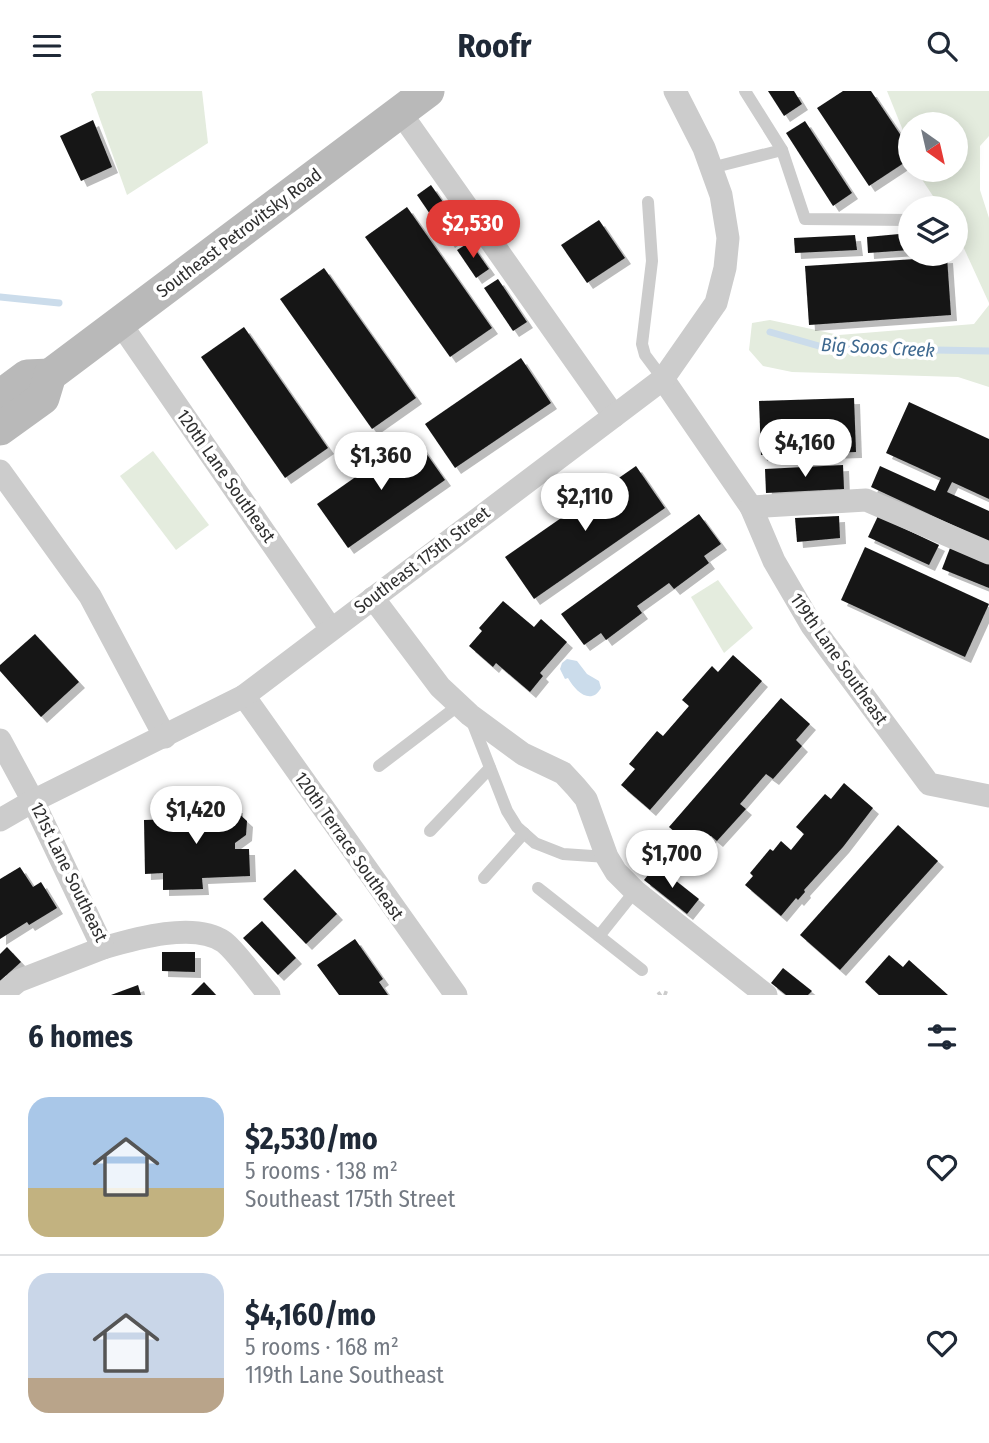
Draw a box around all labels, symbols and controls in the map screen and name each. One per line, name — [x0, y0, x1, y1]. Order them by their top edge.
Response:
icon: menu — [28, 27, 66, 65]
text: Roofr — [458, 27, 531, 65]
icon: search — [923, 27, 961, 65]
north arrow — [898, 112, 968, 182]
map controls — [898, 112, 968, 266]
street label: Southeast Petrovitsky Road — [152, 164, 326, 302]
button: layers — [898, 196, 968, 266]
pin: $2,530 — [416, 201, 530, 260]
text: $2,530 — [442, 209, 504, 237]
water label: Big Soos Creek — [821, 333, 935, 362]
street label: 120th Lane Southeast — [172, 405, 280, 547]
pin: $4,160 — [748, 419, 862, 479]
text: $4,160 — [775, 428, 835, 456]
pin: $1,360 — [324, 433, 438, 492]
text: $1,360 — [350, 441, 412, 469]
pin: $2,110 — [528, 473, 642, 533]
text: $2,110 — [557, 482, 613, 510]
street label: Southeast 175th Street — [350, 502, 494, 618]
street label: 119th Lane Southeast — [785, 589, 893, 729]
street label: 120th Terrace Southeast — [290, 768, 408, 924]
pin: $1,420 — [139, 787, 253, 846]
text: $1,420 — [166, 795, 226, 823]
street label: 121st Lane Southeast — [26, 798, 112, 946]
pin: $1,700 — [615, 831, 729, 890]
text: $1,700 — [642, 839, 702, 867]
icon: filters — [923, 1018, 961, 1056]
text: 6 homes — [28, 1019, 133, 1055]
text: $2,530/mo — [245, 1121, 378, 1157]
icon: home — [84, 1125, 168, 1209]
icon: heart — [923, 1148, 961, 1186]
text: 5 rooms · 138 m² — [245, 1157, 398, 1185]
text: Southeast 175th Street — [245, 1185, 455, 1213]
text: $4,160/mo — [245, 1297, 376, 1333]
icon: home — [84, 1301, 168, 1385]
icon: heart — [923, 1324, 961, 1362]
text: 5 rooms · 168 m² — [245, 1333, 399, 1361]
text: 119th Lane Southeast — [245, 1361, 444, 1389]

